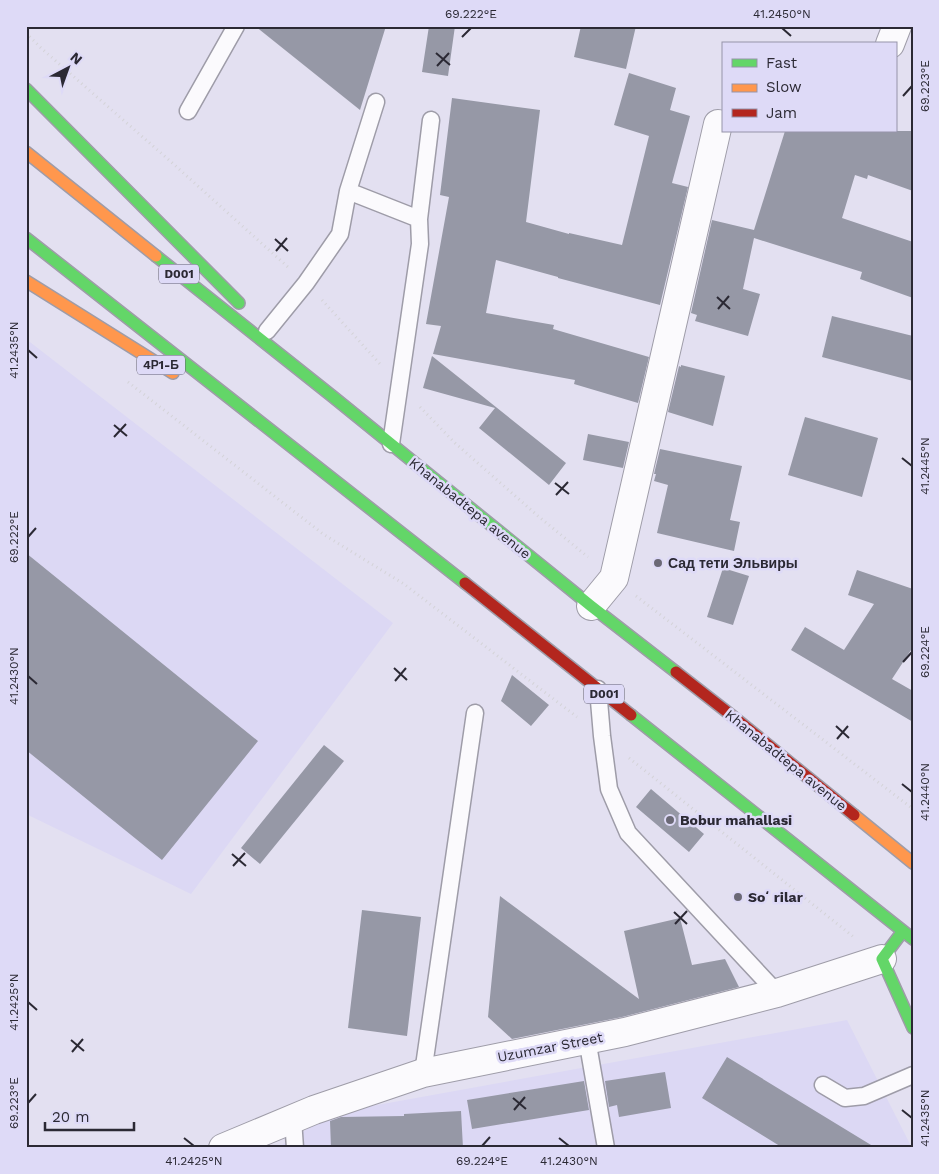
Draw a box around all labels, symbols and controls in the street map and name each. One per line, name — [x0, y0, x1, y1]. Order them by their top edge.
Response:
text: 69.222°E — [445, 7, 497, 21]
text: 41.2450°N — [753, 7, 811, 21]
north arrow — [42, 42, 92, 92]
legend — [722, 42, 896, 132]
text: N — [67, 49, 86, 68]
text: Fast — [766, 54, 798, 72]
text: 69.223°E — [918, 60, 932, 112]
text: Slow — [766, 78, 802, 96]
text: Jam — [766, 104, 797, 122]
road number: D001 — [159, 264, 199, 284]
text: 41.2435°N — [7, 321, 21, 379]
road number: 4Р1-Б — [137, 356, 185, 374]
text: 41.2445°N — [918, 437, 932, 495]
street label: Khanabadtepa avenue — [406, 454, 534, 562]
text: 69.222°E — [7, 511, 21, 563]
place label: Сад тети Эльвиры — [668, 555, 798, 571]
marker: Сад тети Эльвиры — [652, 557, 664, 569]
text: 69.224°E — [918, 626, 932, 678]
text: 41.2430°N — [7, 647, 21, 705]
road number: D001 — [584, 684, 624, 704]
street label: Khanabadtepa avenue — [722, 706, 850, 814]
text: 41.2440°N — [918, 763, 932, 821]
place label: Bobur mahallasi — [680, 812, 792, 828]
marker: Bobur mahallasi — [664, 814, 676, 826]
place label: Soʻrilar — [748, 889, 803, 905]
marker: Soʻrilar — [732, 891, 744, 903]
text: 41.2425°N — [7, 973, 21, 1031]
street label: Uzumzar Street — [496, 1029, 604, 1065]
text: 69.223°E — [7, 1077, 21, 1129]
text: 41.2435°N — [918, 1089, 932, 1147]
scale bar — [45, 1099, 134, 1131]
text: 20 m — [52, 1108, 90, 1126]
text: 41.2425°N — [165, 1154, 223, 1168]
text: 69.224°E — [456, 1154, 508, 1168]
text: 41.2430°N — [540, 1154, 598, 1168]

